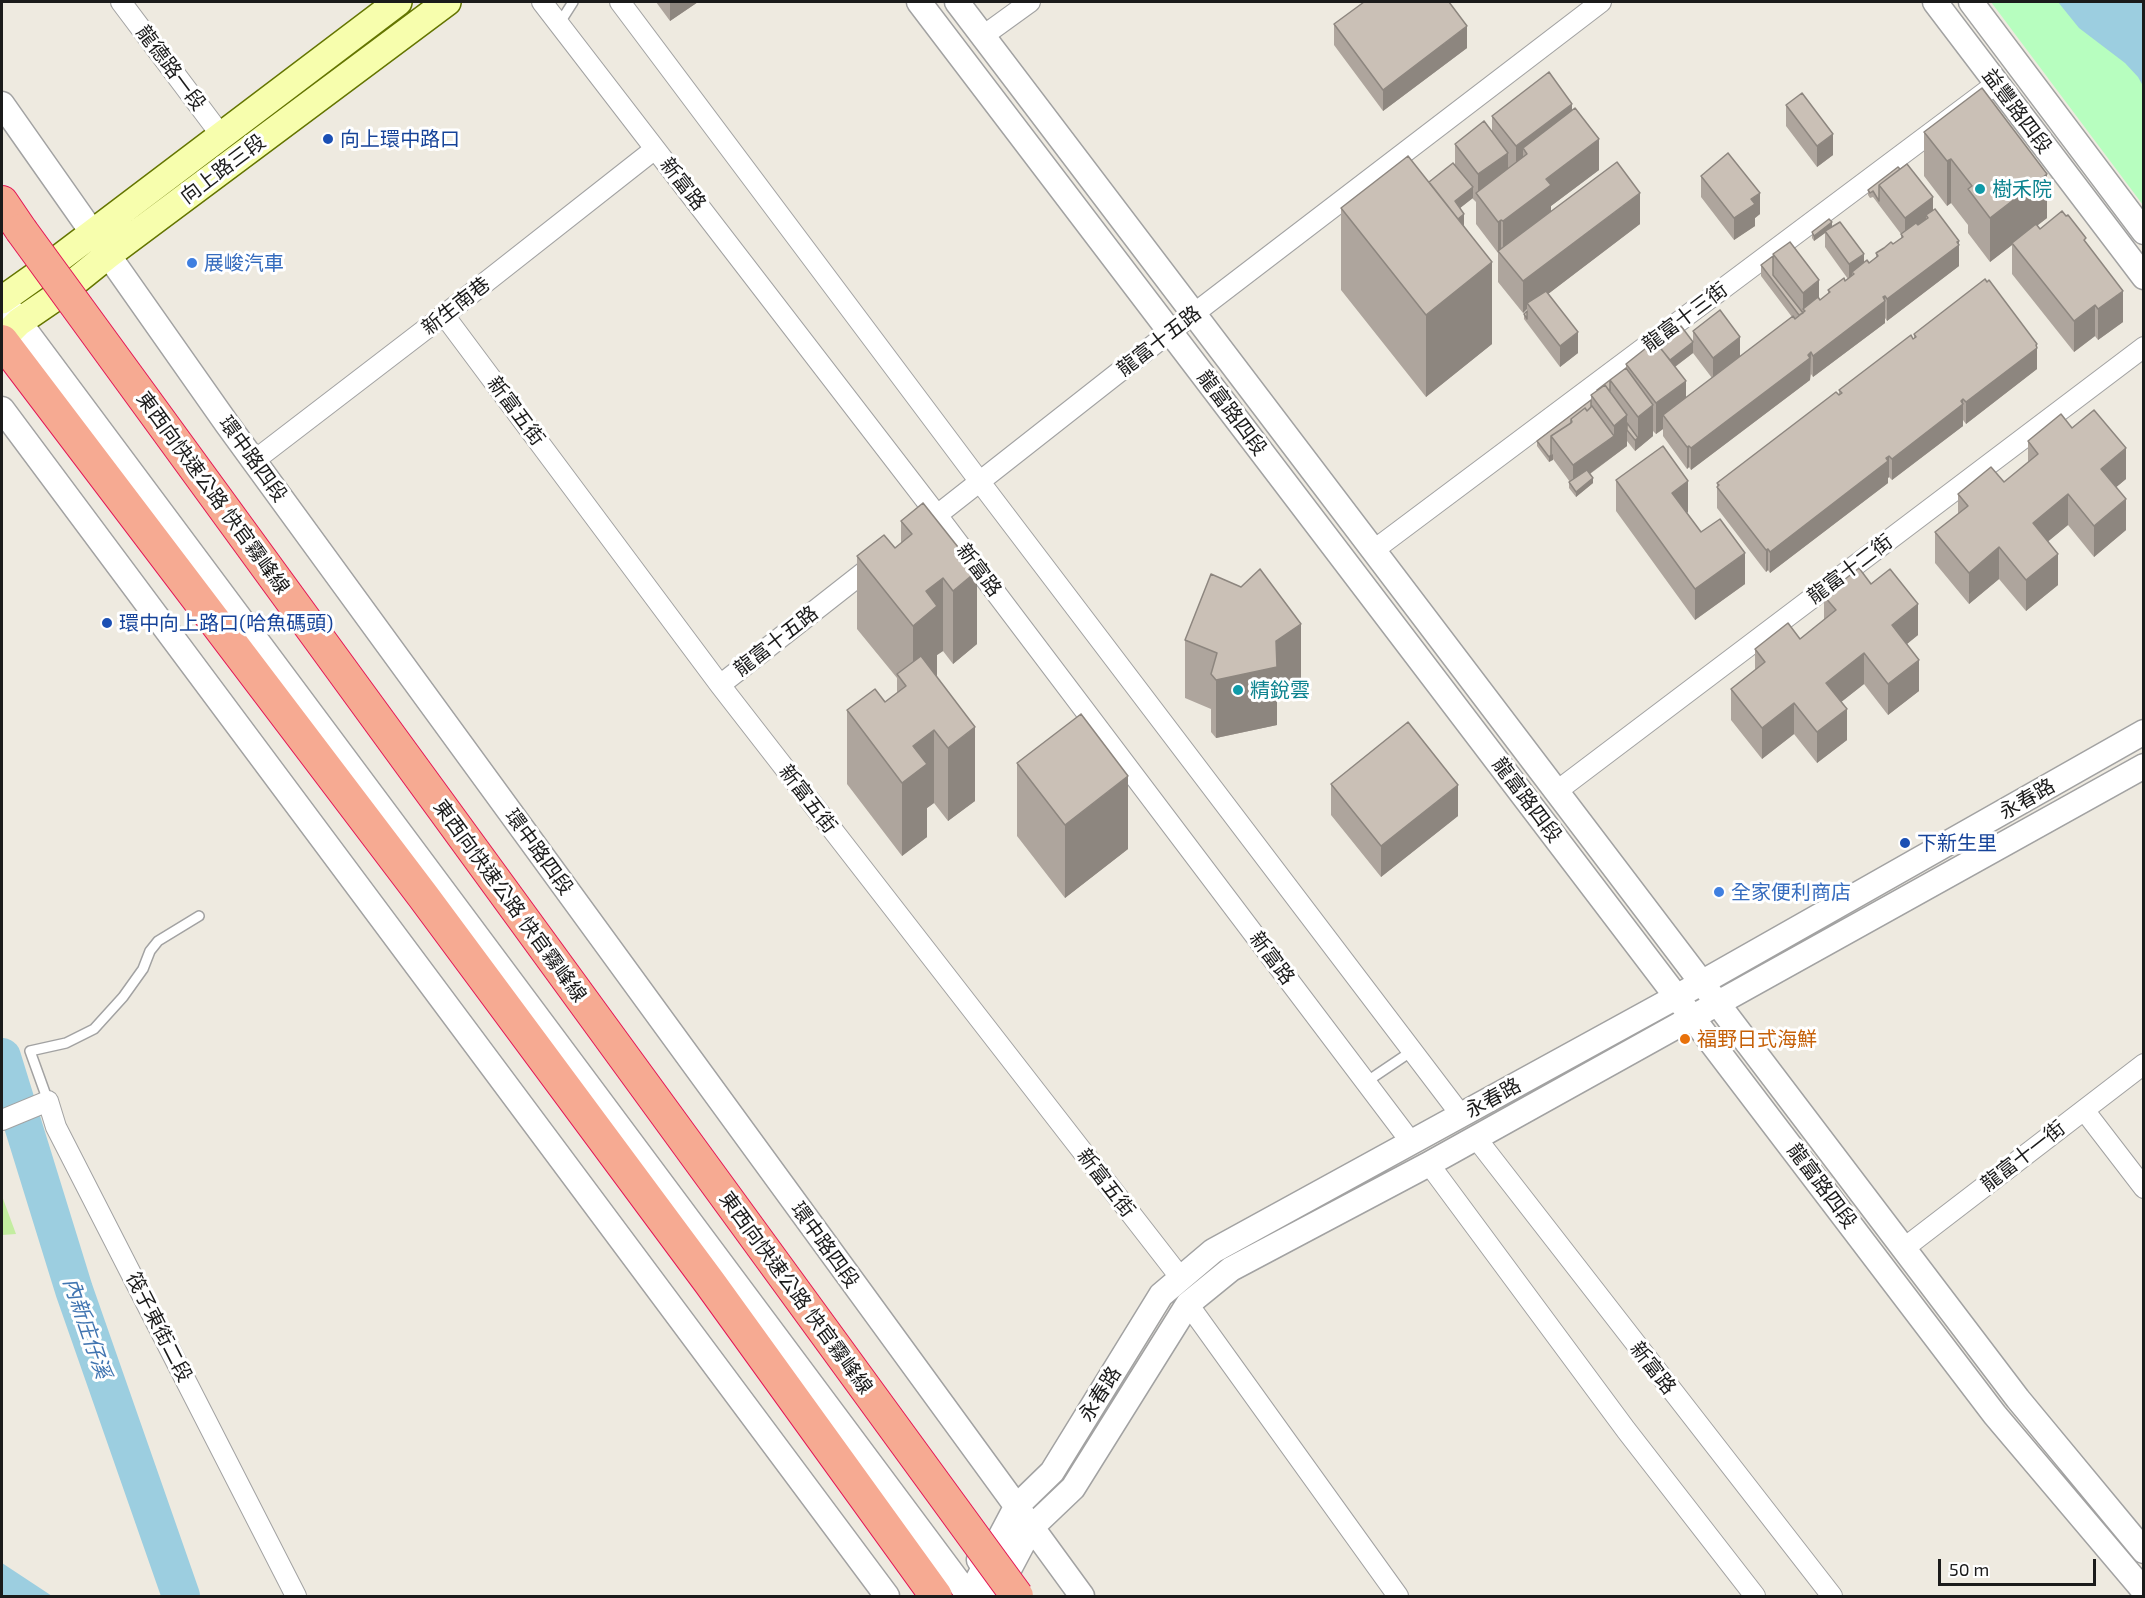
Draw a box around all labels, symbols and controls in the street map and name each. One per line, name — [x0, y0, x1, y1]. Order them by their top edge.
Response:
street label: 龍德路一段 — [131, 21, 211, 115]
street label: 益豐路四段 — [1977, 64, 2057, 158]
place label: 向上環中路口 — [340, 127, 460, 151]
street label: 向上路三段 — [176, 129, 270, 209]
marker: 向上環中路口 — [321, 132, 335, 146]
street label: 新富路 — [655, 153, 711, 215]
place label: 樹禾院 — [1992, 177, 2052, 201]
marker: 樹禾院 — [1973, 182, 1987, 196]
place label: 展峻汽車 — [204, 251, 284, 275]
marker: 展峻汽車 — [185, 256, 199, 270]
street label: 新生南巷 — [417, 272, 495, 340]
street label: 龍富十三街 — [1638, 277, 1732, 357]
street label: 龍富十五路 — [1112, 301, 1206, 381]
street label: 龍富路四段 — [1192, 366, 1272, 460]
street label: 新富五街 — [482, 372, 550, 450]
street label: 東西向快速公路 快官霧峰線 — [131, 387, 295, 599]
street label: 環中路四段 — [214, 411, 292, 507]
street label: 龍富十二街 — [1803, 529, 1897, 609]
street label: 新富路 — [951, 539, 1007, 601]
street label: 龍富十五路 — [729, 601, 823, 681]
place label: 環中向上路口(哈魚碼頭) — [119, 611, 333, 635]
marker: 環中向上路口(哈魚碼頭) — [100, 616, 114, 630]
place label: 精銳雲 — [1250, 678, 1310, 702]
marker: 精銳雲 — [1231, 683, 1245, 697]
street label: 龍富路四段 — [1487, 753, 1567, 847]
street label: 新富五街 — [774, 760, 842, 838]
street label: 永春路 — [1995, 774, 2059, 824]
street label: 東西向快速公路 快官霧峰線 — [428, 795, 592, 1007]
street label: 環中路四段 — [500, 804, 578, 900]
place label: 下新生里 — [1917, 831, 1997, 855]
marker: 下新生里 — [1898, 836, 1912, 850]
place label: 全家便利商店 — [1731, 880, 1851, 904]
marker: 全家便利商店 — [1712, 885, 1726, 899]
street label: 新富路 — [1244, 927, 1300, 989]
place label: 福野日式海鮮 — [1697, 1027, 1817, 1051]
marker: 福野日式海鮮 — [1678, 1032, 1692, 1046]
street label: 永春路 — [1461, 1073, 1525, 1123]
street label: 龍富十一街 — [1976, 1116, 2070, 1196]
street label: 龍富路四段 — [1782, 1139, 1862, 1233]
street label: 新富五街 — [1072, 1144, 1140, 1222]
street label: 東西向快速公路 快官霧峰線 — [714, 1187, 878, 1399]
street label: 環中路四段 — [786, 1197, 864, 1293]
street label: 筏子東街二段 — [121, 1268, 197, 1386]
water label: 內新庄仔溪 — [58, 1274, 116, 1382]
street label: 新富路 — [1625, 1337, 1681, 1399]
street label: 永春路 — [1074, 1362, 1126, 1426]
scale bar — [1941, 1547, 2098, 1585]
text: 50 m — [1949, 1558, 1989, 1580]

